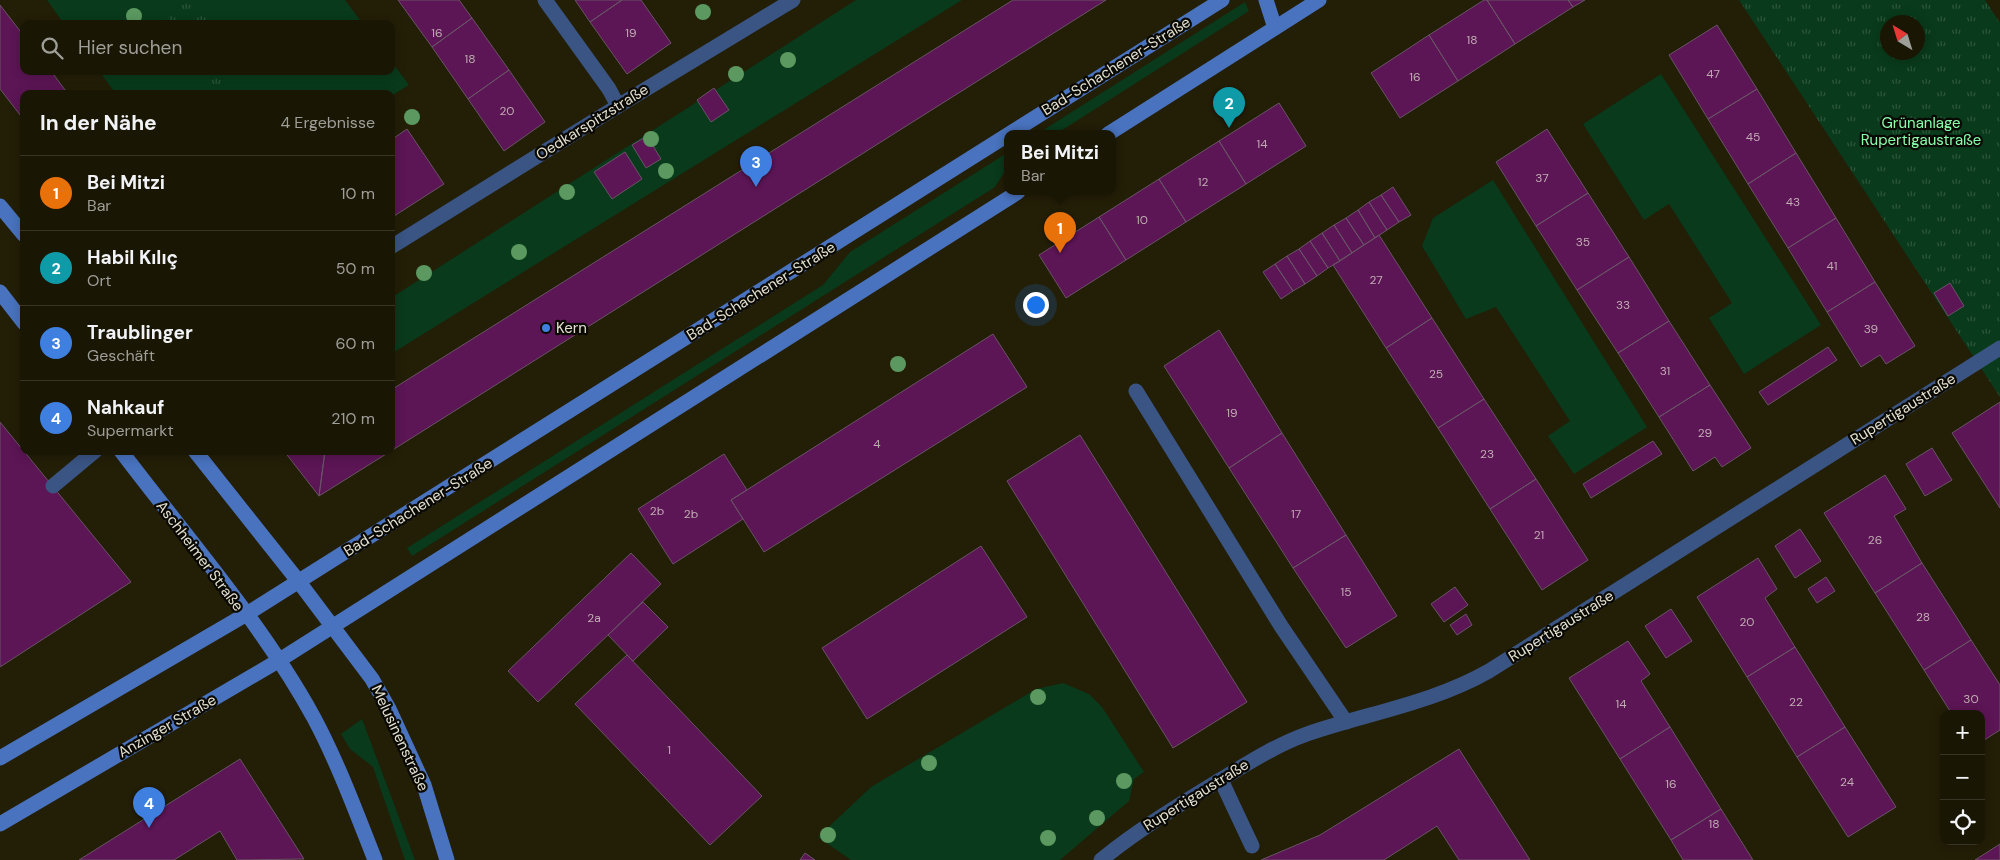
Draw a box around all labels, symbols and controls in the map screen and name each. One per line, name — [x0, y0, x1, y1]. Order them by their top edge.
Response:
street label: Bad-Schachener-Straße — [1038, 12, 1194, 120]
north arrow — [1880, 15, 1925, 60]
search box — [20, 20, 395, 75]
house number: 16 — [431, 25, 443, 41]
house number: 19 — [625, 25, 637, 41]
house number: 18 — [1466, 32, 1478, 48]
icon: search — [38, 34, 66, 62]
text: Hier suchen — [78, 35, 182, 60]
house number: 18 — [464, 51, 476, 67]
house number: 47 — [1706, 66, 1720, 82]
house number: 16 — [1409, 69, 1421, 85]
street label: Oedkarspitzstraße — [532, 79, 652, 165]
pin: 2 — [1213, 87, 1245, 128]
house number: 20 — [499, 103, 515, 119]
text: In der Nähe — [40, 109, 157, 137]
text: 4 Ergebnisse — [280, 112, 375, 133]
park label: Grünanlage Rupertigaustraße — [1861, 113, 1981, 150]
house number: 45 — [1746, 129, 1760, 145]
popup — [1004, 130, 1116, 195]
house number: 14 — [1256, 136, 1268, 152]
text: Bei Mitzi — [1021, 140, 1099, 165]
pin: 3 — [740, 146, 772, 187]
text: Bar — [1021, 165, 1045, 186]
text: Bei Mitzi — [87, 170, 165, 195]
house number: 37 — [1535, 170, 1549, 186]
house number: 12 — [1198, 174, 1208, 190]
text: 1 — [53, 183, 59, 204]
text: 10 m — [341, 183, 375, 204]
house number: 43 — [1786, 194, 1800, 210]
text: Bar — [87, 195, 111, 216]
pin: 1 — [1044, 212, 1076, 253]
house number: 10 — [1136, 212, 1148, 228]
house number: 35 — [1576, 234, 1590, 250]
street label: Bad-Schachener-Straße — [683, 237, 839, 345]
text: Habil Kılıç — [87, 245, 178, 270]
text: 2 — [51, 258, 61, 279]
text: 50 m — [336, 258, 375, 279]
house number: 41 — [1826, 258, 1838, 274]
text: Ort — [87, 270, 112, 291]
house number: 27 — [1369, 272, 1383, 288]
your location — [1023, 292, 1049, 318]
house number: 33 — [1616, 297, 1630, 313]
place label: Kern — [556, 318, 587, 338]
text: Traublinger — [87, 320, 193, 345]
house number: 39 — [1864, 321, 1878, 337]
marker: Kern — [540, 322, 552, 334]
text: 3 — [51, 333, 61, 354]
text: 60 m — [335, 333, 375, 354]
text: Geschäft — [87, 345, 155, 366]
house number: 31 — [1660, 363, 1670, 379]
house number: 25 — [1429, 366, 1443, 382]
street label: Rupertigaustraße — [1847, 369, 1959, 449]
text: Nahkauf — [87, 395, 164, 420]
house number: 19 — [1226, 405, 1238, 421]
text: 4 — [51, 408, 61, 429]
text: 210 m — [331, 408, 375, 429]
text: Supermarkt — [87, 420, 174, 441]
house number: 29 — [1698, 425, 1712, 441]
house number: 4 — [873, 436, 881, 452]
house number: 23 — [1480, 446, 1494, 462]
street label: Bad-Schachener-Straße — [340, 453, 496, 561]
street label: Aschheimer Straße — [152, 497, 248, 615]
house number: 2b — [650, 503, 664, 519]
house number: 2b — [684, 506, 698, 522]
house number: 17 — [1291, 506, 1301, 522]
house number: 21 — [1534, 527, 1544, 543]
house number: 26 — [1868, 532, 1882, 548]
house number: 15 — [1340, 584, 1352, 600]
street label: Rupertigaustraße — [1505, 586, 1617, 666]
house number: 28 — [1916, 609, 1930, 625]
house number: 2a — [587, 610, 601, 626]
house number: 20 — [1739, 614, 1755, 630]
street label: Melusinenstraße — [367, 682, 433, 794]
street label: Anzinger Straße — [114, 690, 220, 762]
house number: 30 — [1963, 691, 1979, 707]
house number: 22 — [1789, 694, 1803, 710]
house number: 14 — [1615, 696, 1627, 712]
map controls — [1940, 710, 1985, 845]
button: + — [1940, 710, 1985, 755]
house number: 1 — [667, 742, 671, 758]
street label: Rupertigaustraße — [1140, 755, 1252, 835]
button: − — [1940, 755, 1985, 800]
house number: 24 — [1840, 774, 1854, 790]
house number: 16 — [1665, 776, 1677, 792]
pin: 4 — [133, 787, 165, 828]
button: locate — [1940, 800, 1985, 845]
house number: 18 — [1708, 816, 1720, 832]

